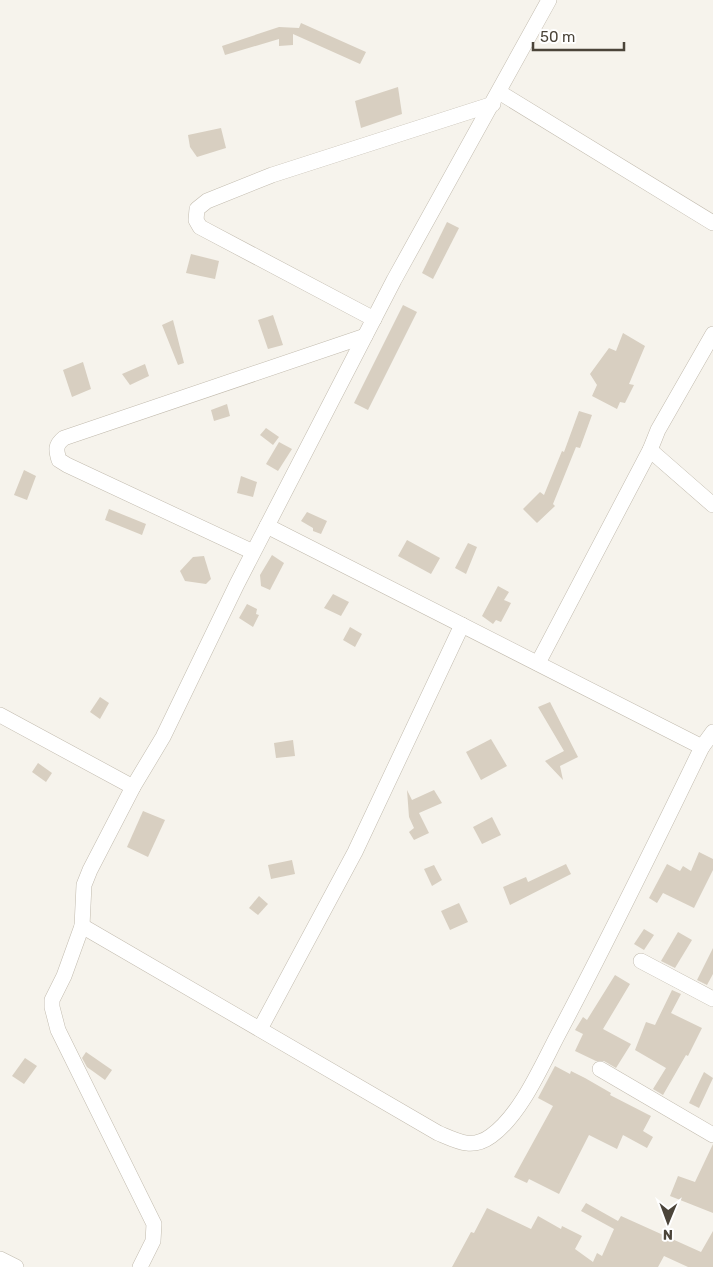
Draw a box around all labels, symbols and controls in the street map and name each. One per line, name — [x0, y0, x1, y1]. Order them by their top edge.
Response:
scale bar — [533, 20, 624, 52]
text: 50 m — [540, 28, 575, 46]
north arrow — [643, 1197, 693, 1247]
text: N — [663, 1226, 673, 1243]

